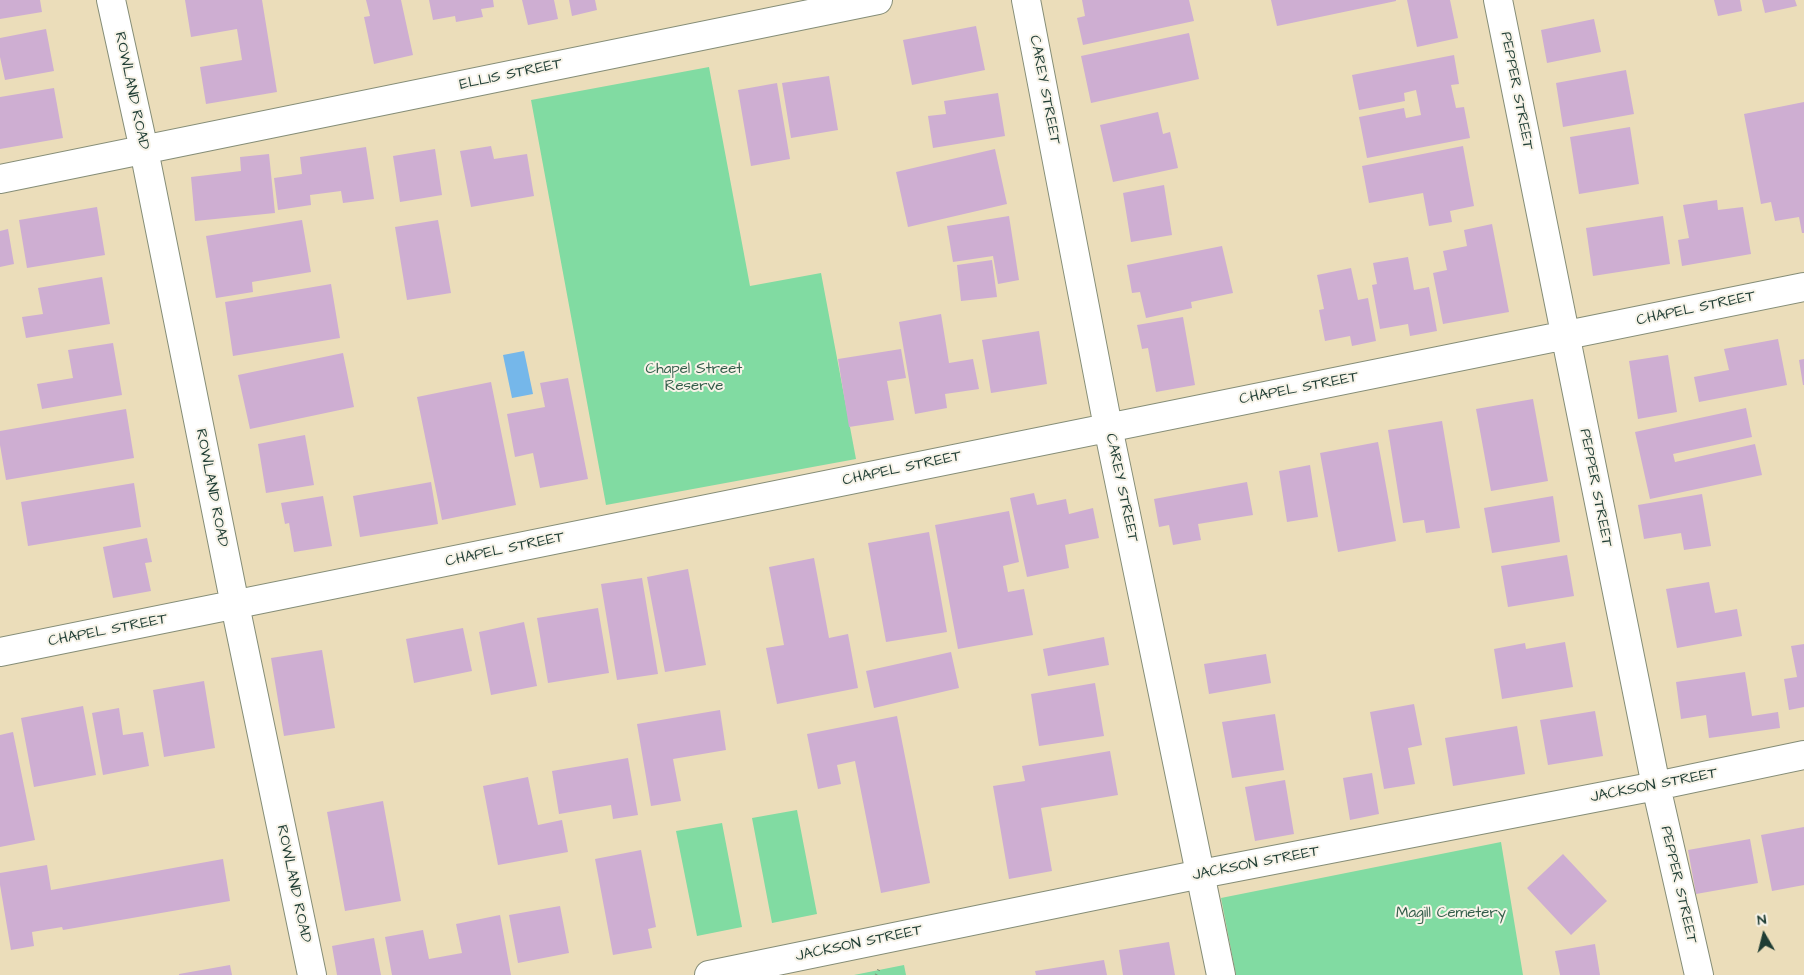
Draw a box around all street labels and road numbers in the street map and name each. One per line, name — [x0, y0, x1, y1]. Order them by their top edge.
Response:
street label: ROWLAND ROAD — [110, 30, 152, 152]
street label: PEPPER STREET — [1496, 30, 1536, 152]
street label: CAREY STREET — [1025, 34, 1063, 146]
street label: ELLIS STREET — [458, 55, 564, 95]
street label: CHAPEL STREET — [1635, 288, 1757, 330]
street label: CHAPEL STREET — [1238, 369, 1360, 409]
street label: ROWLAND ROAD — [191, 427, 231, 549]
street label: PEPPER STREET — [1575, 427, 1615, 549]
street label: CAREY STREET — [1101, 432, 1141, 544]
street label: CHAPEL STREET — [841, 448, 963, 490]
street label: CHAPEL STREET — [444, 529, 566, 571]
street label: CHAPEL STREET — [47, 611, 169, 651]
street label: JACKSON STREET — [1589, 765, 1719, 807]
street label: ROWLAND ROAD — [272, 823, 314, 945]
street label: PEPPER STREET — [1656, 825, 1700, 945]
street label: JACKSON STREET — [1191, 843, 1321, 885]
street label: JACKSON STREET — [794, 922, 924, 966]

